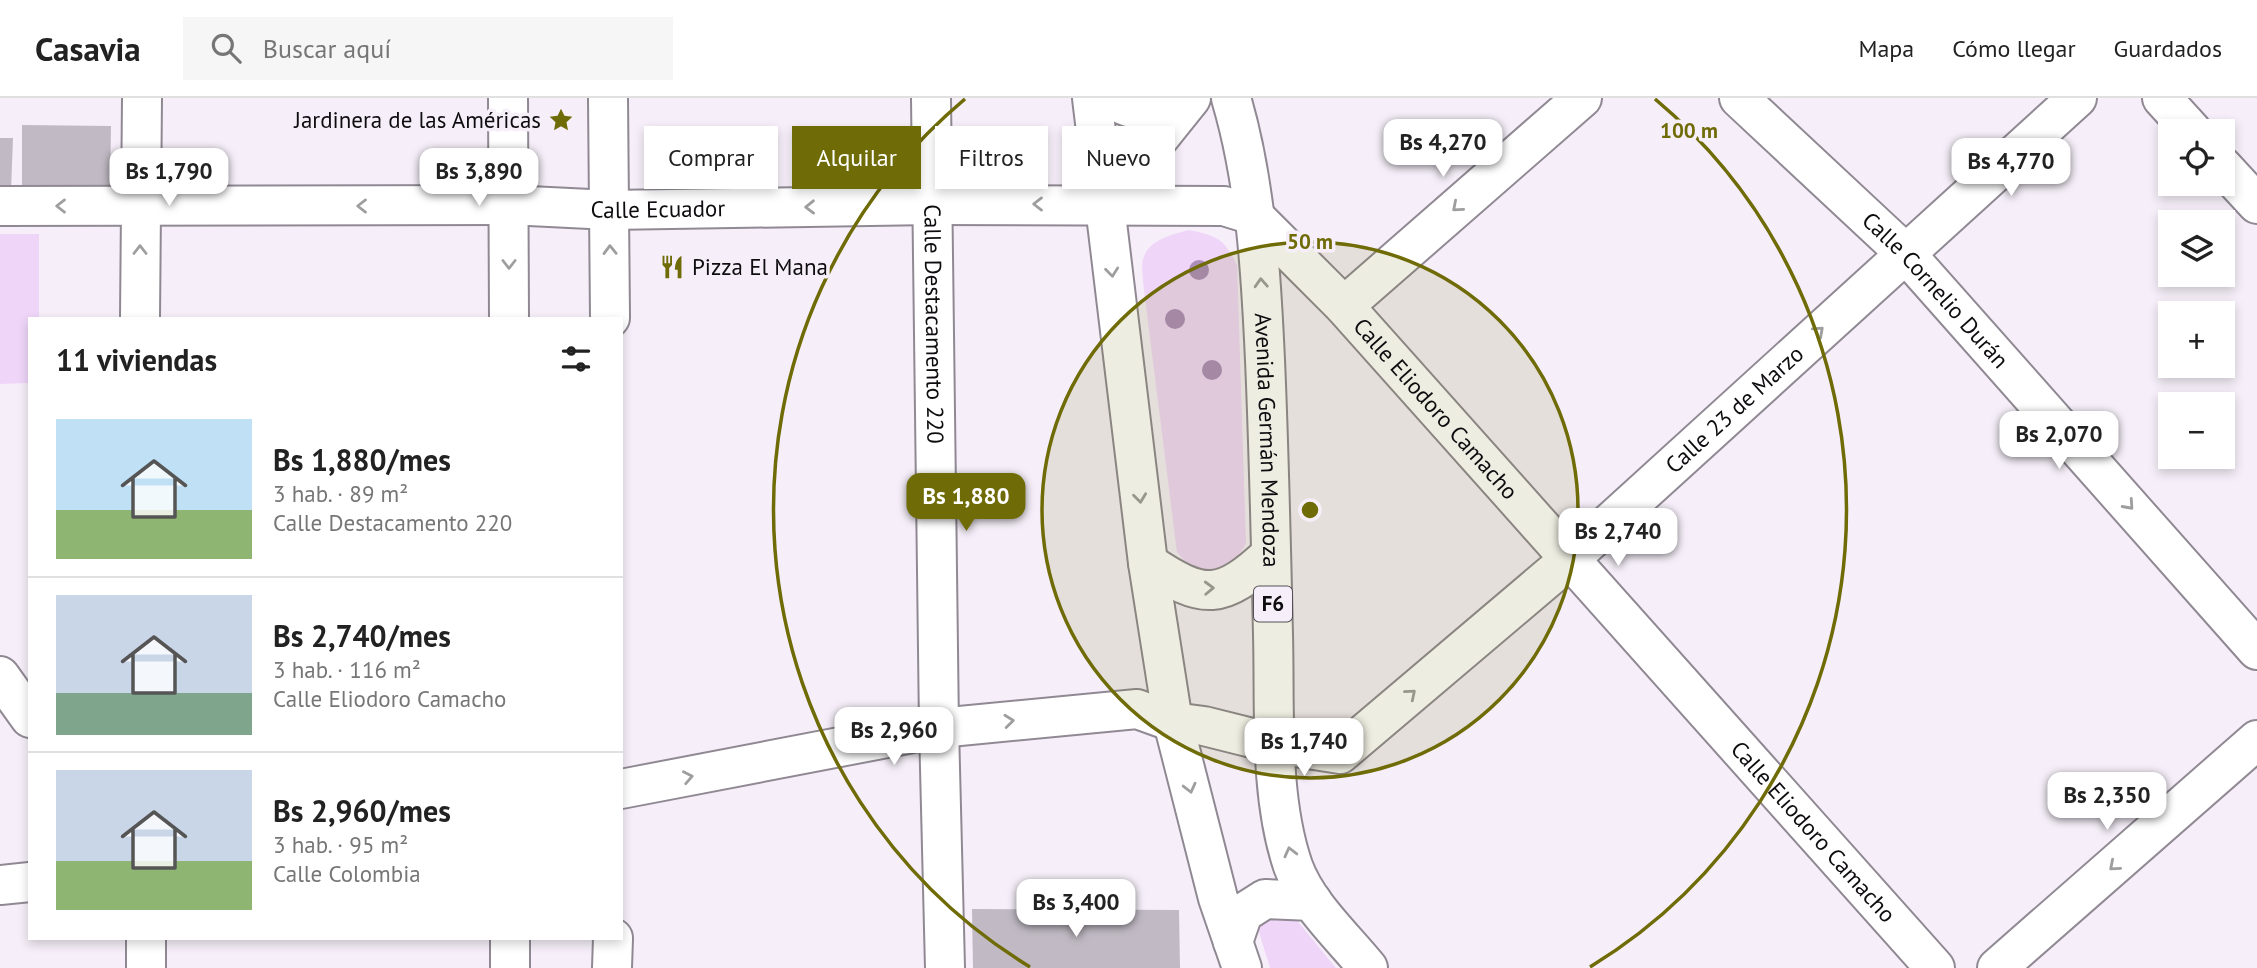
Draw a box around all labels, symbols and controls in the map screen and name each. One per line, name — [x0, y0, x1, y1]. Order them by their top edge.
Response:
search box — [183, 17, 673, 80]
text: Casavia — [35, 27, 141, 70]
icon: search — [207, 29, 245, 67]
text: Buscar aquí — [263, 32, 391, 65]
text: Mapa — [1858, 33, 1914, 64]
text: Cómo llegar — [1952, 33, 2076, 64]
text: Guardados — [2114, 33, 2222, 64]
place label: Jardinera de las Américas — [293, 105, 541, 134]
place icon: Jardinera de las Américas — [547, 106, 575, 134]
text: 100 m — [1660, 117, 1718, 144]
map controls — [2158, 119, 2235, 469]
button: locate — [2158, 119, 2235, 196]
pin: Bs 4,270 — [1371, 120, 1515, 179]
chip: Comprar — [644, 126, 778, 189]
chip: Alquilar — [792, 126, 921, 189]
chip: Filtros — [935, 126, 1048, 189]
chip: Nuevo — [1062, 126, 1175, 189]
text: Bs 4,270 — [1399, 127, 1487, 156]
pin: Bs 4,770 — [1939, 139, 2083, 198]
text: Bs 4,770 — [1967, 146, 2055, 175]
pin: Bs 1,790 — [97, 148, 241, 208]
pin: Bs 3,890 — [407, 148, 551, 208]
text: Bs 1,790 — [125, 156, 213, 185]
text: Bs 3,890 — [435, 156, 523, 185]
street label: Calle Ecuador — [590, 193, 726, 224]
one-way arrow — [1032, 196, 1042, 212]
one-way arrow — [357, 198, 367, 214]
one-way arrow — [56, 199, 67, 214]
one-way arrow — [804, 199, 815, 214]
one-way arrow — [1452, 199, 1465, 211]
street label: Calle Destacamento 220 — [918, 204, 950, 444]
street label: Calle Cornelio Durán — [1856, 205, 2015, 374]
button: layers — [2158, 210, 2235, 287]
text: 50 m — [1287, 228, 1333, 255]
one-way arrow — [132, 245, 148, 255]
one-way arrow — [602, 245, 618, 255]
place label: Pizza El Mana — [692, 252, 828, 281]
restaurant icon: Pizza El Mana — [658, 253, 686, 281]
one-way arrow — [501, 259, 517, 270]
one-way arrow — [1105, 266, 1120, 278]
one-way arrow — [1254, 277, 1269, 288]
button: + — [2158, 301, 2235, 378]
street label: Avenida Germán Mendoza — [1249, 312, 1286, 568]
street label: Calle Eliodoro Camacho — [1348, 312, 1525, 505]
one-way arrow — [1811, 327, 1824, 339]
street label: Calle 23 de Marzo — [1659, 339, 1809, 479]
text: 11 viviendas — [56, 340, 217, 379]
icon: filters — [557, 340, 595, 378]
button: − — [2158, 392, 2235, 469]
pin: Bs 2,070 — [1987, 412, 2131, 471]
text: Bs 2,070 — [2015, 419, 2103, 448]
text: Bs 1,880/mes — [273, 440, 451, 479]
icon: home — [112, 447, 196, 531]
pin: Bs 1,880 — [894, 474, 1038, 533]
text: 3 hab. · 89 m² — [273, 479, 408, 508]
text: Bs 1,880 — [922, 481, 1010, 510]
one-way arrow — [1133, 492, 1148, 504]
one-way arrow — [2121, 497, 2133, 510]
centre of rings — [1298, 498, 1322, 522]
text: Calle Destacamento 220 — [273, 508, 512, 537]
pin: Bs 2,740 — [1546, 508, 1690, 568]
text: Bs 2,740 — [1574, 516, 1662, 545]
one-way arrow — [1204, 581, 1215, 596]
road number: F6 — [1254, 587, 1292, 622]
text: Bs 2,740/mes — [273, 616, 451, 655]
icon: home — [112, 623, 196, 707]
text: 3 hab. · 116 m² — [273, 655, 421, 684]
text: Calle Eliodoro Camacho — [273, 684, 506, 713]
one-way arrow — [1403, 690, 1416, 702]
pin: Bs 2,960 — [822, 708, 966, 767]
one-way arrow — [1003, 714, 1015, 729]
text: Bs 2,960 — [850, 715, 938, 744]
pin: Bs 1,740 — [1232, 718, 1376, 778]
text: Bs 1,740 — [1260, 726, 1348, 755]
street label: Calle Eliodoro Camacho — [1725, 735, 1902, 928]
one-way arrow — [682, 770, 694, 785]
pin: Bs 2,350 — [2035, 772, 2179, 832]
text: Bs 2,350 — [2063, 780, 2151, 809]
one-way arrow — [1182, 782, 1196, 794]
text: Bs 2,960/mes — [273, 791, 451, 830]
icon: home — [112, 798, 196, 882]
text: 3 hab. · 95 m² — [273, 830, 408, 859]
one-way arrow — [1284, 846, 1298, 858]
one-way arrow — [2109, 858, 2122, 870]
text: Calle Colombia — [273, 859, 421, 888]
pin: Bs 3,400 — [1004, 880, 1148, 939]
text: Bs 3,400 — [1032, 887, 1120, 916]

